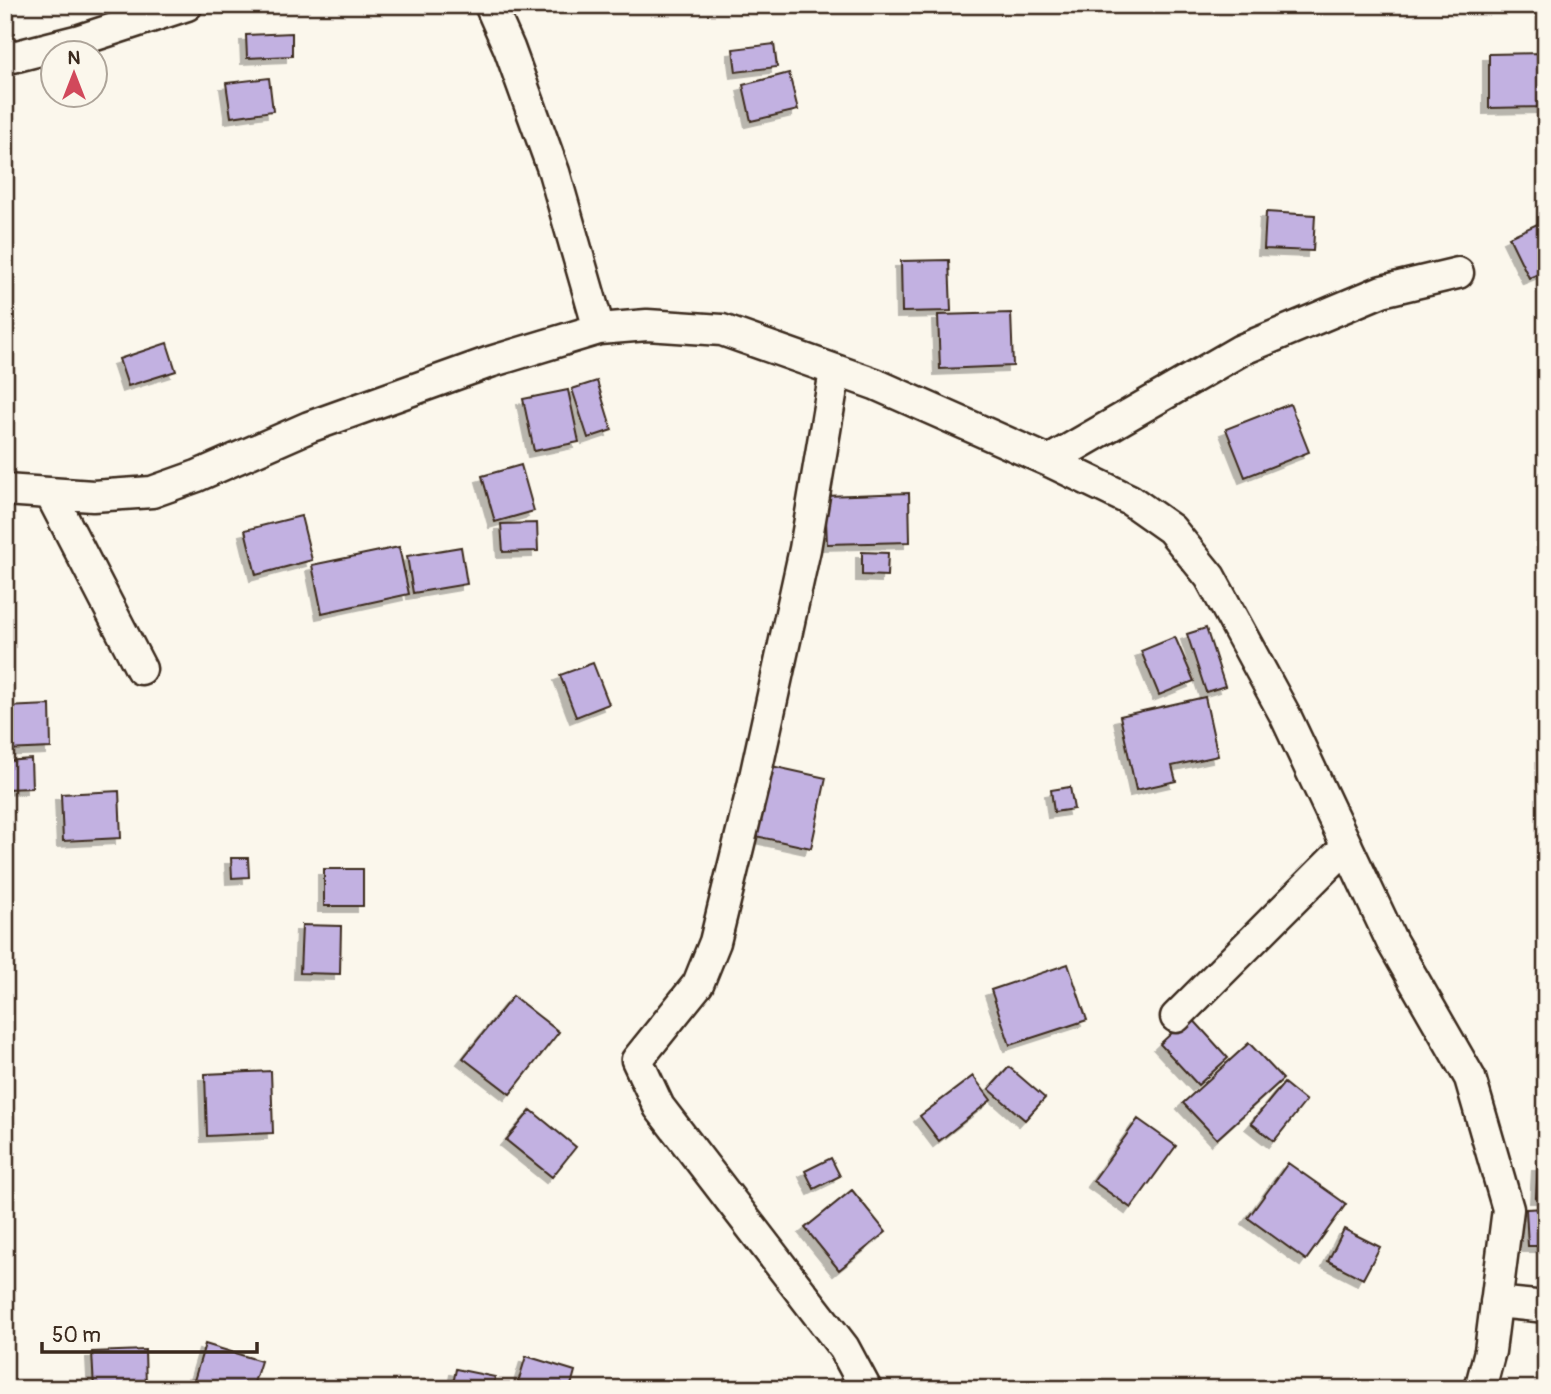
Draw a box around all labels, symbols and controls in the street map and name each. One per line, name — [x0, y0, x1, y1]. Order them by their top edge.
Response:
north arrow — [38, 38, 108, 108]
text: N — [68, 46, 81, 70]
scale bar — [42, 1310, 257, 1354]
text: 50 m — [52, 1322, 101, 1349]

